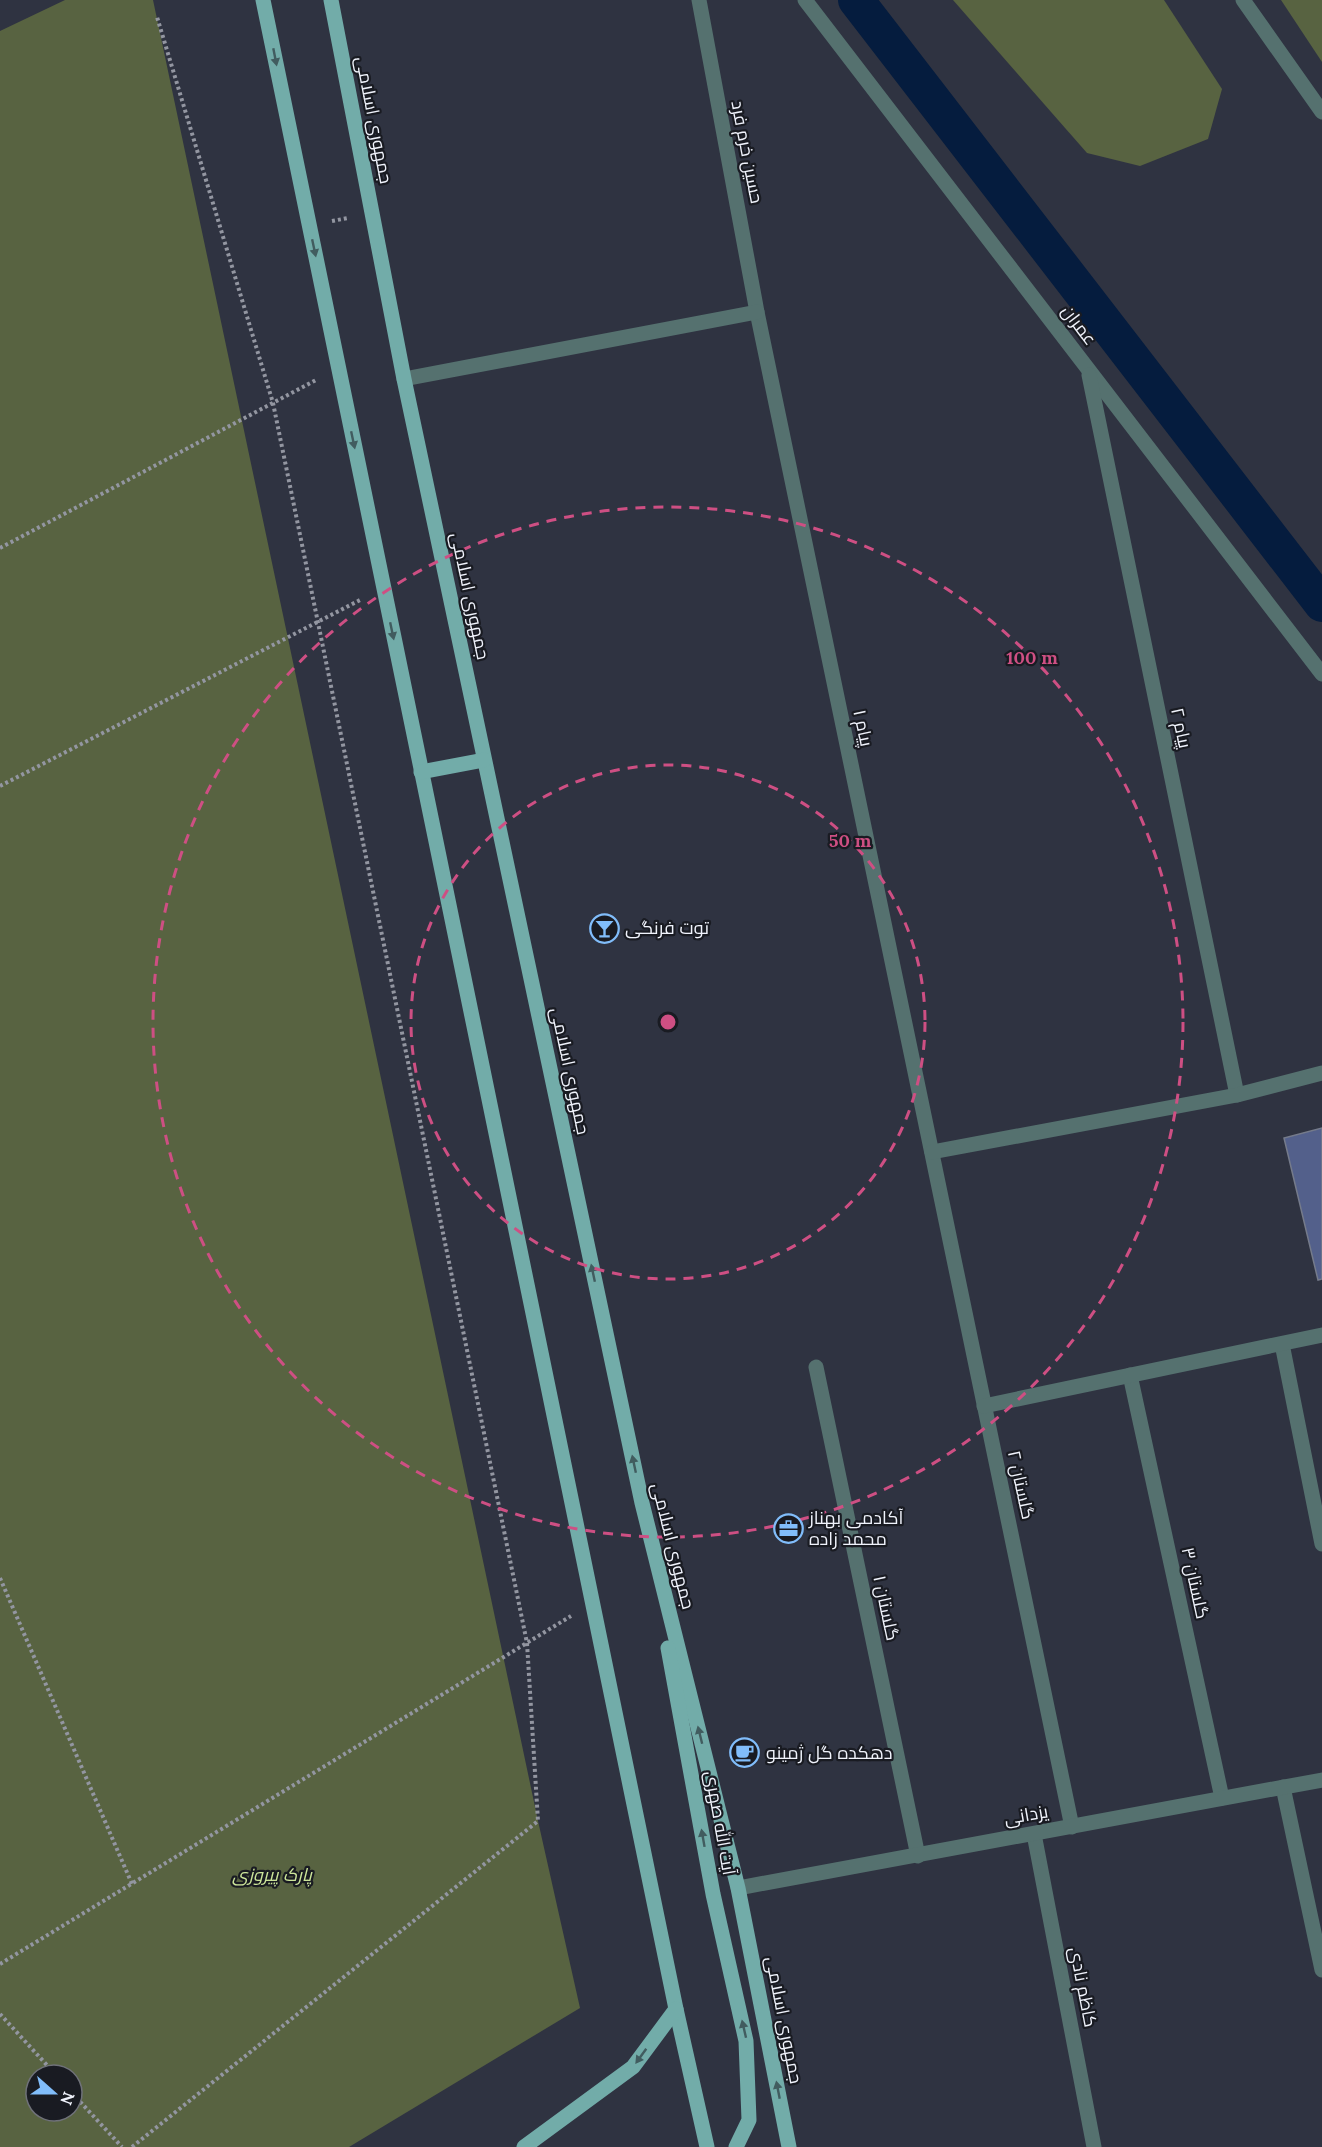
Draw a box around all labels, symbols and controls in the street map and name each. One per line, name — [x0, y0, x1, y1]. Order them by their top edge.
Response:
one-way arrow — [271, 48, 280, 67]
street label: جمهوری اسلامی — [351, 54, 398, 186]
street label: حسین خرم فرد — [725, 98, 769, 206]
one-way arrow — [310, 239, 319, 258]
street label: عمران — [1057, 300, 1102, 350]
one-way arrow — [348, 430, 358, 449]
street label: جمهوری اسلامی — [446, 530, 495, 662]
one-way arrow — [388, 621, 397, 640]
text: 100 m — [1006, 646, 1058, 669]
street label: پیام ۲ — [1165, 705, 1197, 751]
street label: پیام ۱ — [847, 707, 879, 749]
text: 50 m — [829, 829, 872, 852]
bar icon: توت فرنگی — [588, 912, 620, 944]
place label: توت فرنگی — [625, 916, 709, 939]
street label: جمهوری اسلامی — [546, 1005, 595, 1137]
centre of rings — [658, 1012, 678, 1032]
one-way arrow — [588, 1264, 598, 1283]
street label: گلستان ۲ — [1003, 1448, 1040, 1522]
one-way arrow — [629, 1454, 638, 1473]
street label: جمهوری اسلامی — [647, 1480, 700, 1611]
place label: آکادمی بهناز محمد زاده — [808, 1506, 903, 1550]
office icon: آکادمی بهناز محمد زاده — [772, 1512, 804, 1544]
street label: گلستان ۳ — [1177, 1545, 1214, 1621]
street label: گلستان ۱ — [868, 1573, 905, 1643]
one-way arrow — [694, 1726, 704, 1744]
cafe icon: دهکده گل ژمینو — [729, 1737, 761, 1769]
place label: دهکده گل ژمینو — [766, 1741, 893, 1764]
street label: آیت الله صهری — [700, 1769, 741, 1877]
street label: یزدانی — [1002, 1799, 1050, 1830]
one-way arrow — [698, 1829, 707, 1848]
park label: پارک پیروزی — [232, 1863, 313, 1887]
street label: کاظم نادی — [1063, 1945, 1103, 2029]
street label: جمهوری اسلامی — [761, 1954, 808, 2086]
one-way arrow — [738, 2020, 748, 2038]
one-way arrow — [635, 2047, 647, 2063]
north arrow — [24, 2063, 84, 2123]
one-way arrow — [773, 2080, 782, 2099]
text: N — [56, 2089, 80, 2108]

